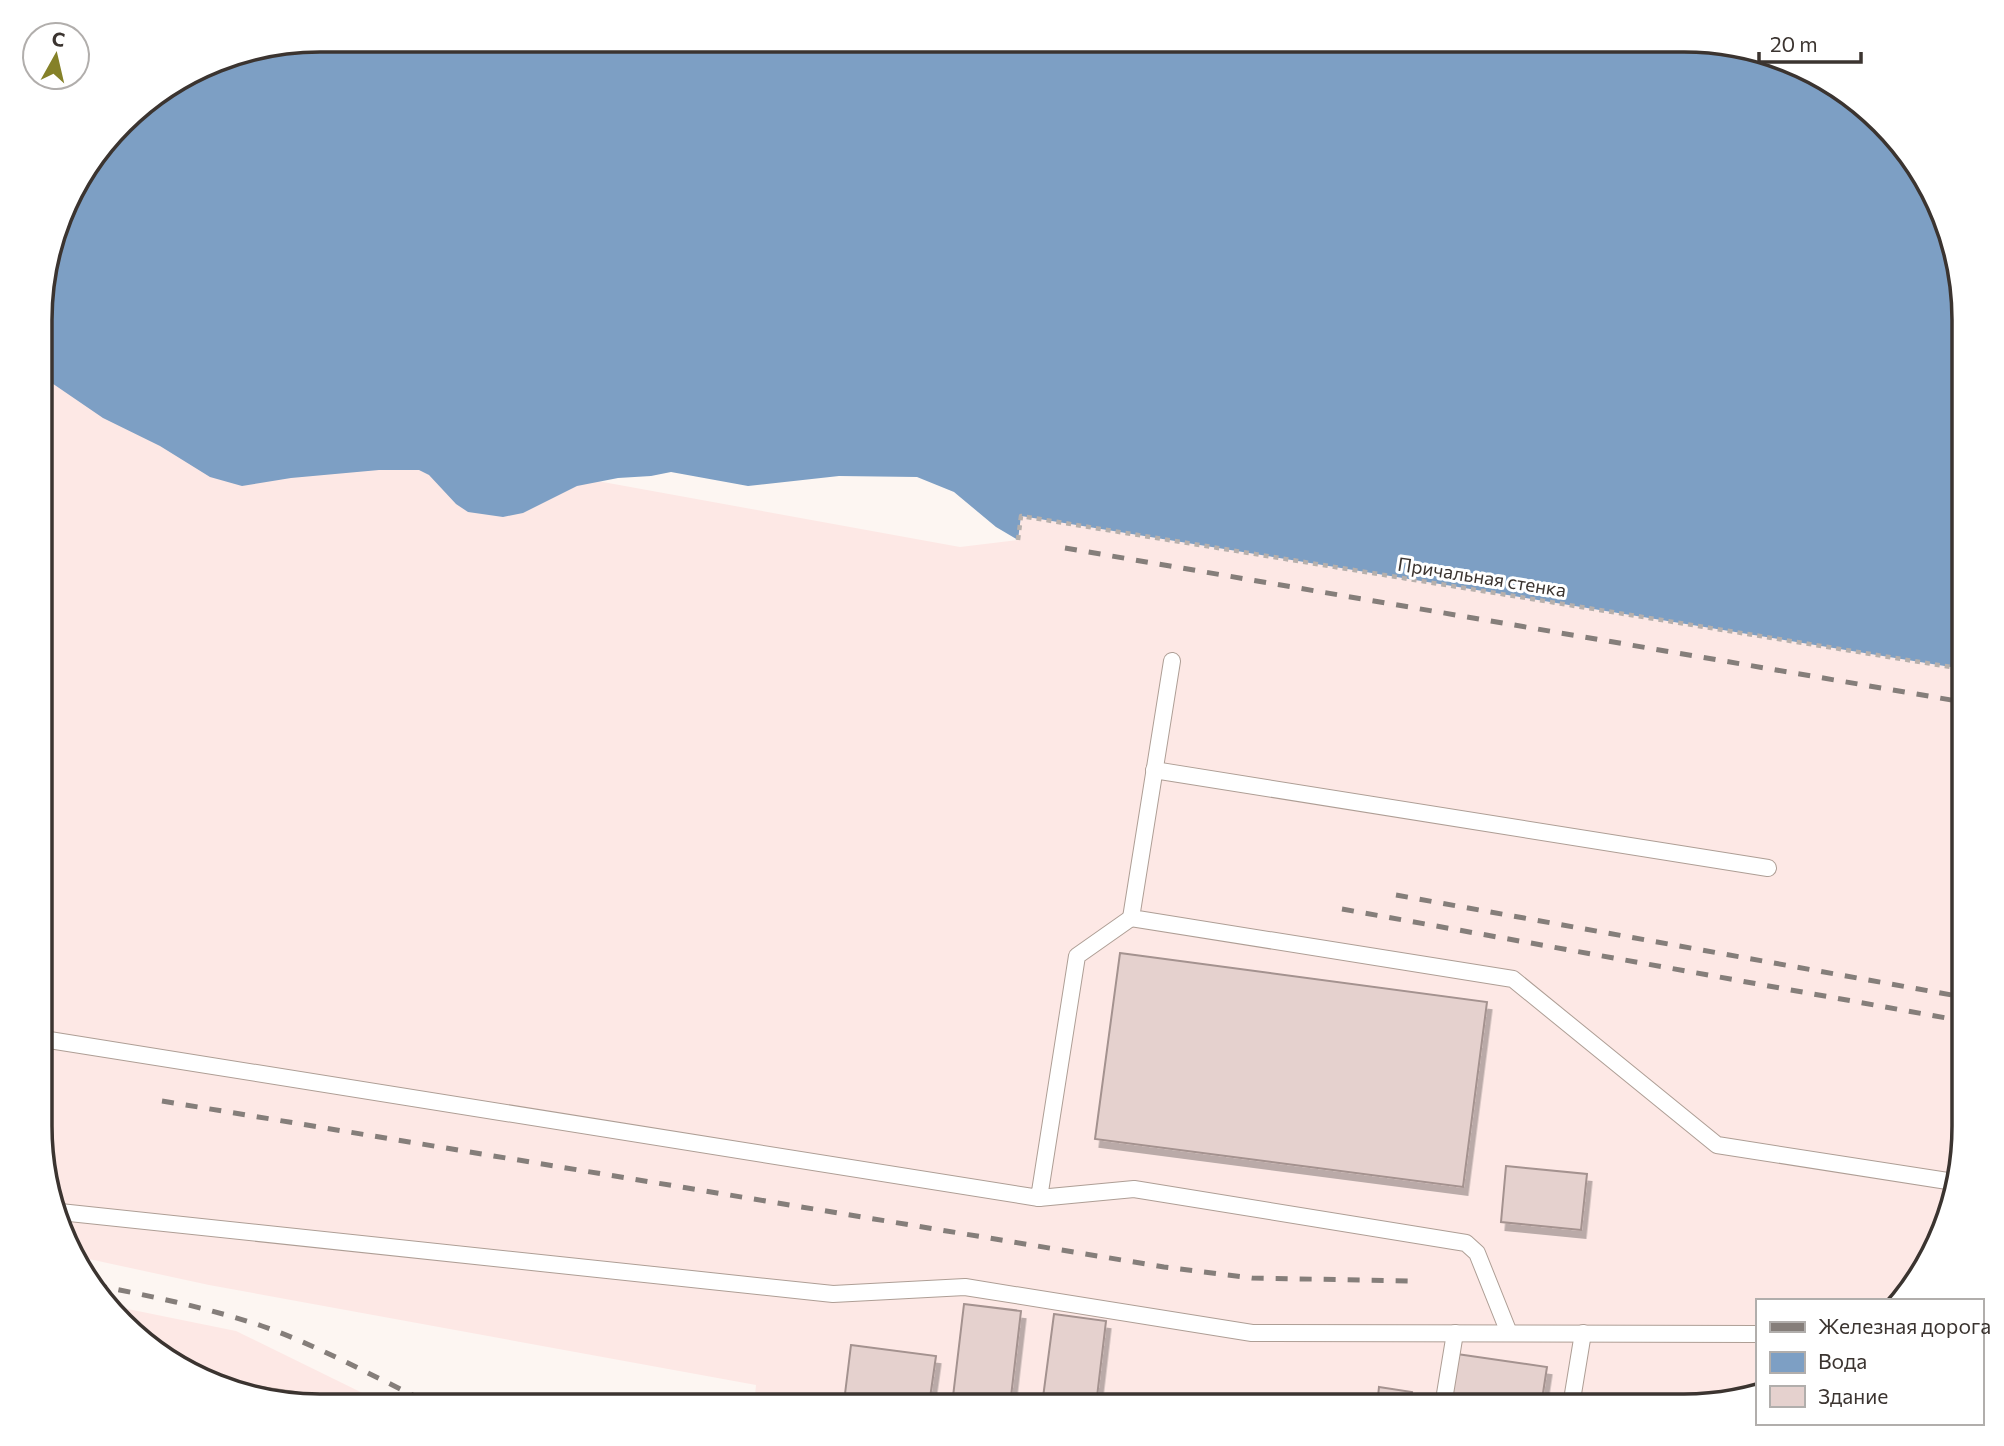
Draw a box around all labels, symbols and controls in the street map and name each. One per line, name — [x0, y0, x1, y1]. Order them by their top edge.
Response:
north arrow — [21, 21, 91, 91]
scale bar — [1759, 21, 1860, 65]
text: С — [50, 26, 66, 51]
text: 20 m — [1770, 31, 1818, 56]
street label: Причальная стенка — [1396, 552, 1568, 601]
legend — [1756, 1299, 1983, 1425]
text: Железная дорога — [1818, 1313, 1991, 1338]
text: Вода — [1818, 1348, 1867, 1373]
text: Здание — [1818, 1383, 1888, 1408]

